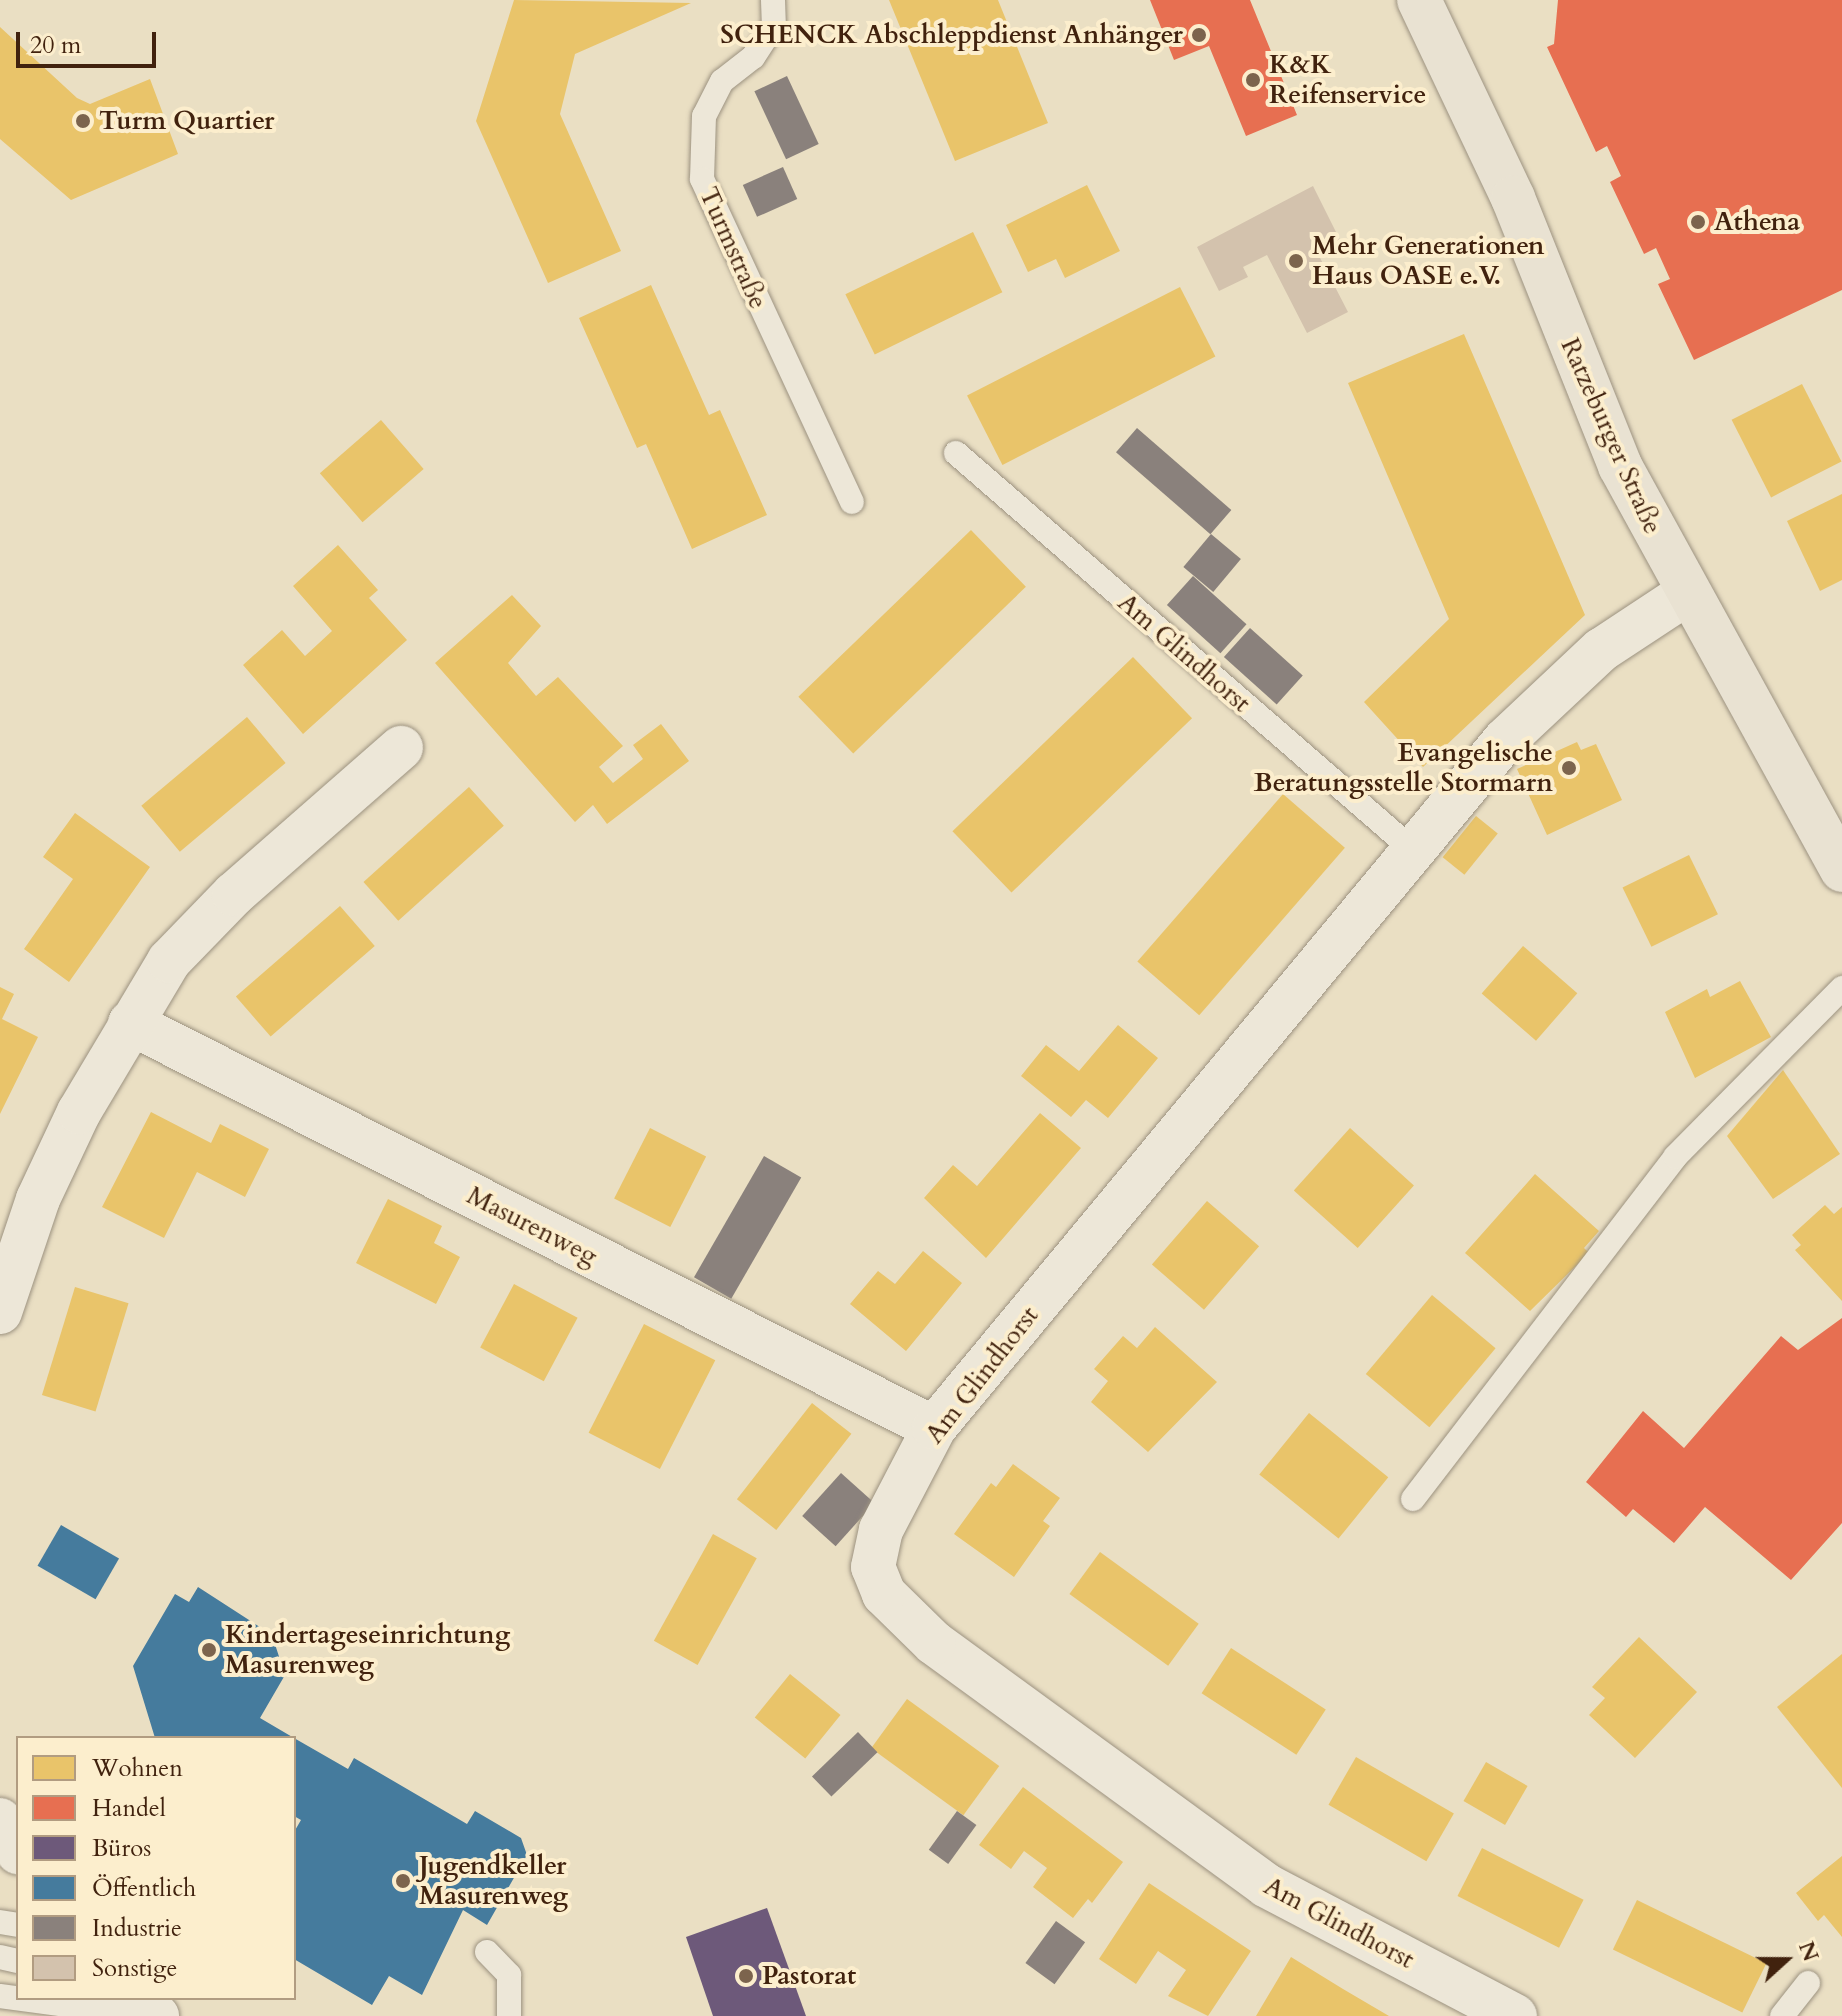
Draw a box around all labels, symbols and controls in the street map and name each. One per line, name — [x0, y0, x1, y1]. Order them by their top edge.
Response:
scale bar — [20, 16, 160, 66]
place label: SCHENCK Abschleppdienst Anhänger — [720, 19, 1183, 51]
marker: SCHENCK Abschleppdienst Anhänger — [1190, 26, 1208, 44]
text: 20 m — [30, 29, 81, 62]
place label: K&K Reifenservice — [1269, 49, 1426, 110]
marker: K&K Reifenservice — [1244, 71, 1262, 89]
place label: Turm Quartier — [99, 105, 275, 137]
marker: Turm Quartier — [74, 112, 92, 130]
street label: Turmstraße — [692, 182, 774, 314]
place label: Athena — [1714, 206, 1800, 238]
marker: Athena — [1689, 213, 1707, 231]
place label: Mehr Generationen Haus OASE e.V. — [1312, 230, 1544, 292]
marker: Mehr Generationen Haus OASE e.V. — [1287, 252, 1305, 270]
street label: Ratzeburger Straße — [1554, 333, 1668, 539]
street label: Am Glindhorst — [1111, 587, 1257, 719]
place label: Evangelische Beratungsstelle Stormarn — [1254, 737, 1553, 798]
marker: Evangelische Beratungsstelle Stormarn — [1560, 759, 1578, 777]
street label: Masurenweg — [462, 1180, 602, 1272]
street label: Am Glindhorst — [919, 1300, 1045, 1450]
place label: Kindertageseinrichtung Masurenweg — [225, 1619, 510, 1680]
marker: Kindertageseinrichtung Masurenweg — [200, 1641, 218, 1659]
legend — [16, 1736, 296, 2000]
text: Wohnen — [92, 1752, 183, 1785]
text: Handel — [92, 1792, 166, 1825]
text: Büros — [92, 1832, 151, 1865]
place label: Jugendkeller Masurenweg — [419, 1850, 568, 1912]
street label: Am Glindhorst — [1259, 1870, 1419, 1976]
text: Öffentlich — [92, 1872, 196, 1905]
marker: Jugendkeller Masurenweg — [394, 1872, 412, 1890]
text: Industrie — [92, 1912, 182, 1945]
north arrow — [1746, 1920, 1826, 2000]
text: N — [1791, 1937, 1826, 1966]
text: Sonstige — [92, 1952, 177, 1985]
place label: Pastorat — [762, 1960, 856, 1992]
marker: Pastorat — [737, 1967, 755, 1985]

